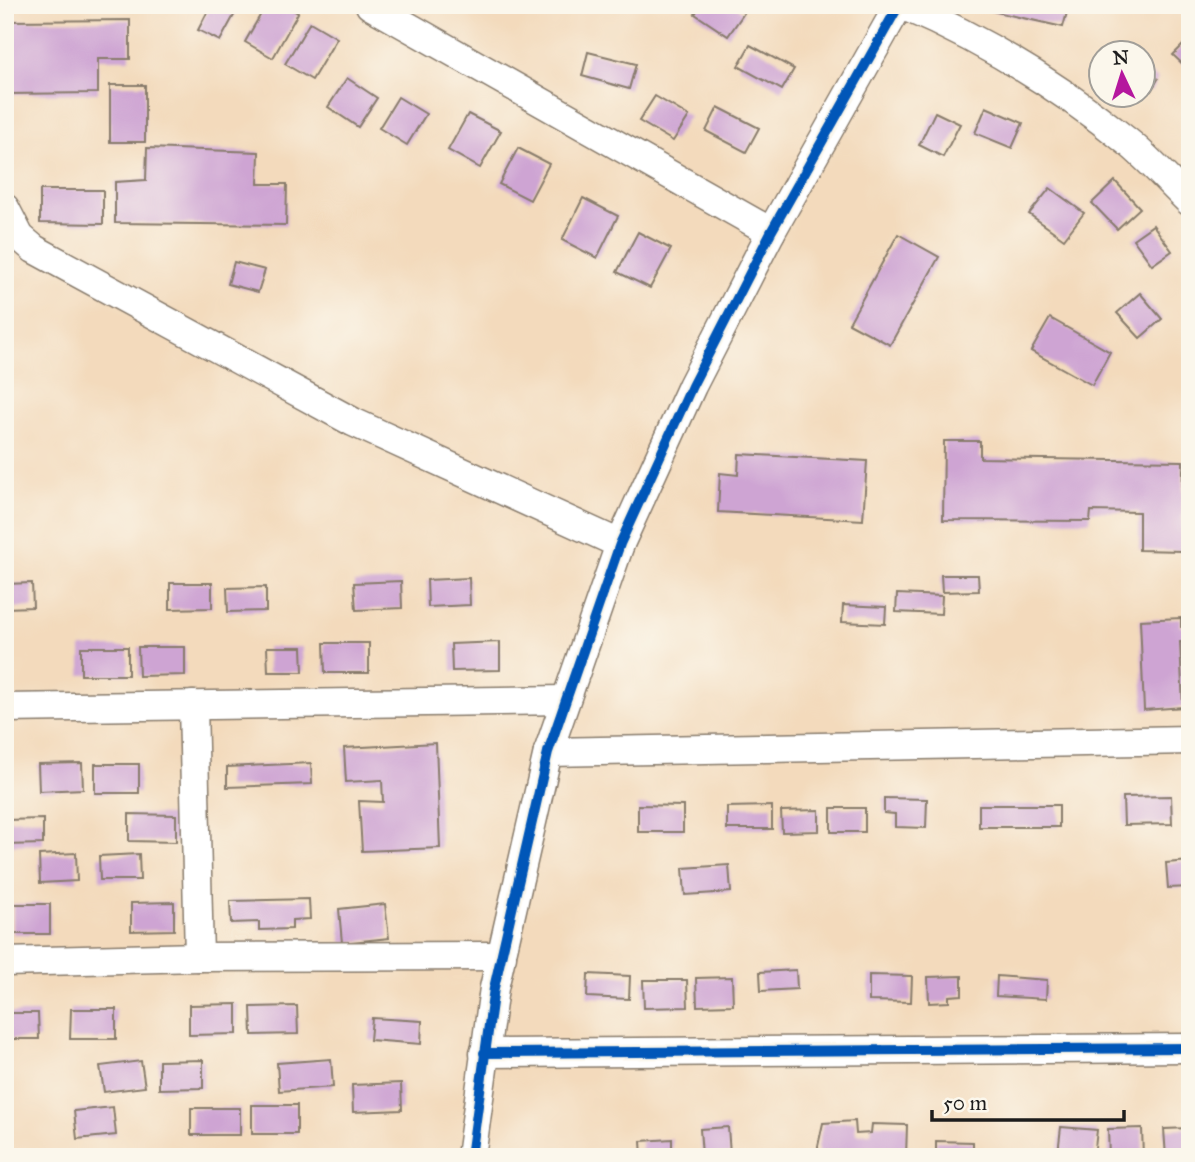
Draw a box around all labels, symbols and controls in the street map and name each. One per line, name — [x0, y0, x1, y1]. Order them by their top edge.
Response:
north arrow — [1086, 38, 1156, 108]
text: N — [1112, 46, 1130, 70]
scale bar — [932, 1078, 1125, 1122]
text: 50 m — [943, 1090, 988, 1116]

